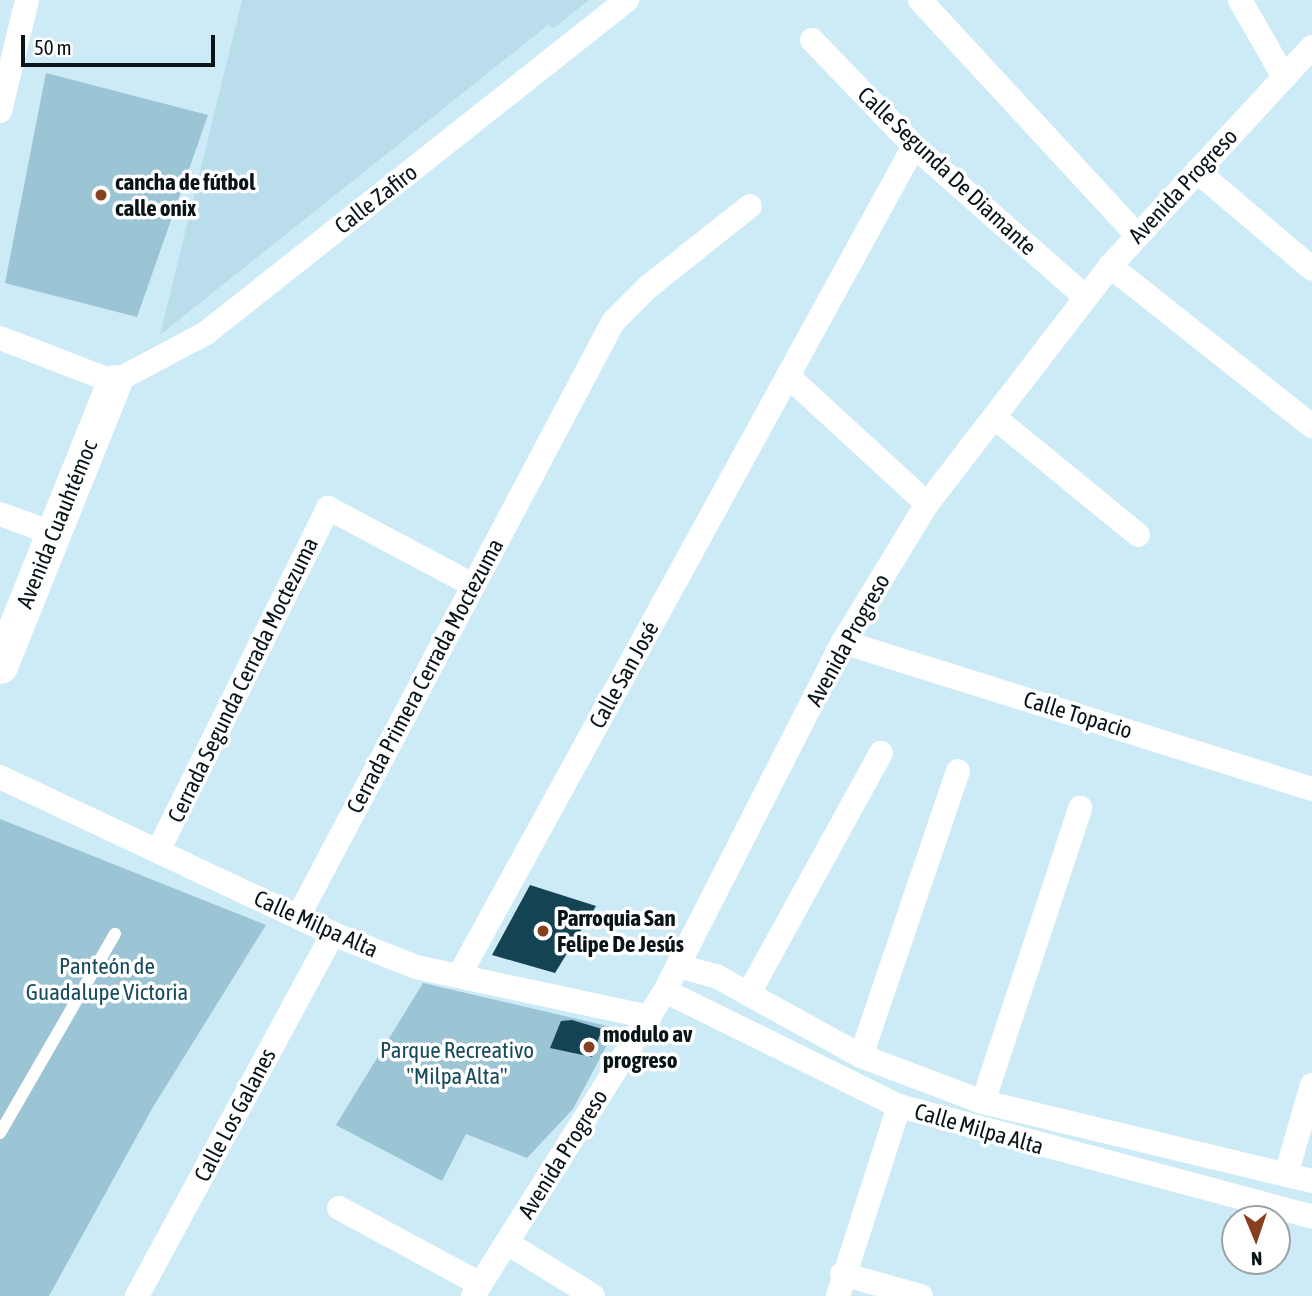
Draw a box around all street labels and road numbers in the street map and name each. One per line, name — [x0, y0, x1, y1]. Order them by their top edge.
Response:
street label: Calle Segunda De Diamante — [852, 81, 1042, 261]
street label: Avenida Progreso — [1123, 123, 1243, 249]
street label: Calle Zafiro — [329, 158, 423, 240]
street label: Avenida Cuauhtémoc — [11, 436, 103, 612]
street label: Cerrada Segunda Cerrada Moctezuma — [162, 533, 324, 827]
street label: Cerrada Primera Cerrada Moctezuma — [341, 534, 509, 818]
street label: Avenida Progreso — [800, 569, 896, 711]
street label: Calle San José — [583, 617, 665, 733]
street label: Calle Topacio — [1020, 685, 1136, 745]
street label: Calle Milpa Alta — [250, 884, 382, 964]
street label: Calle Los Galanes — [188, 1044, 282, 1186]
street label: Avenida Progreso — [512, 1084, 614, 1224]
street label: Calle Milpa Alta — [911, 1097, 1047, 1161]

